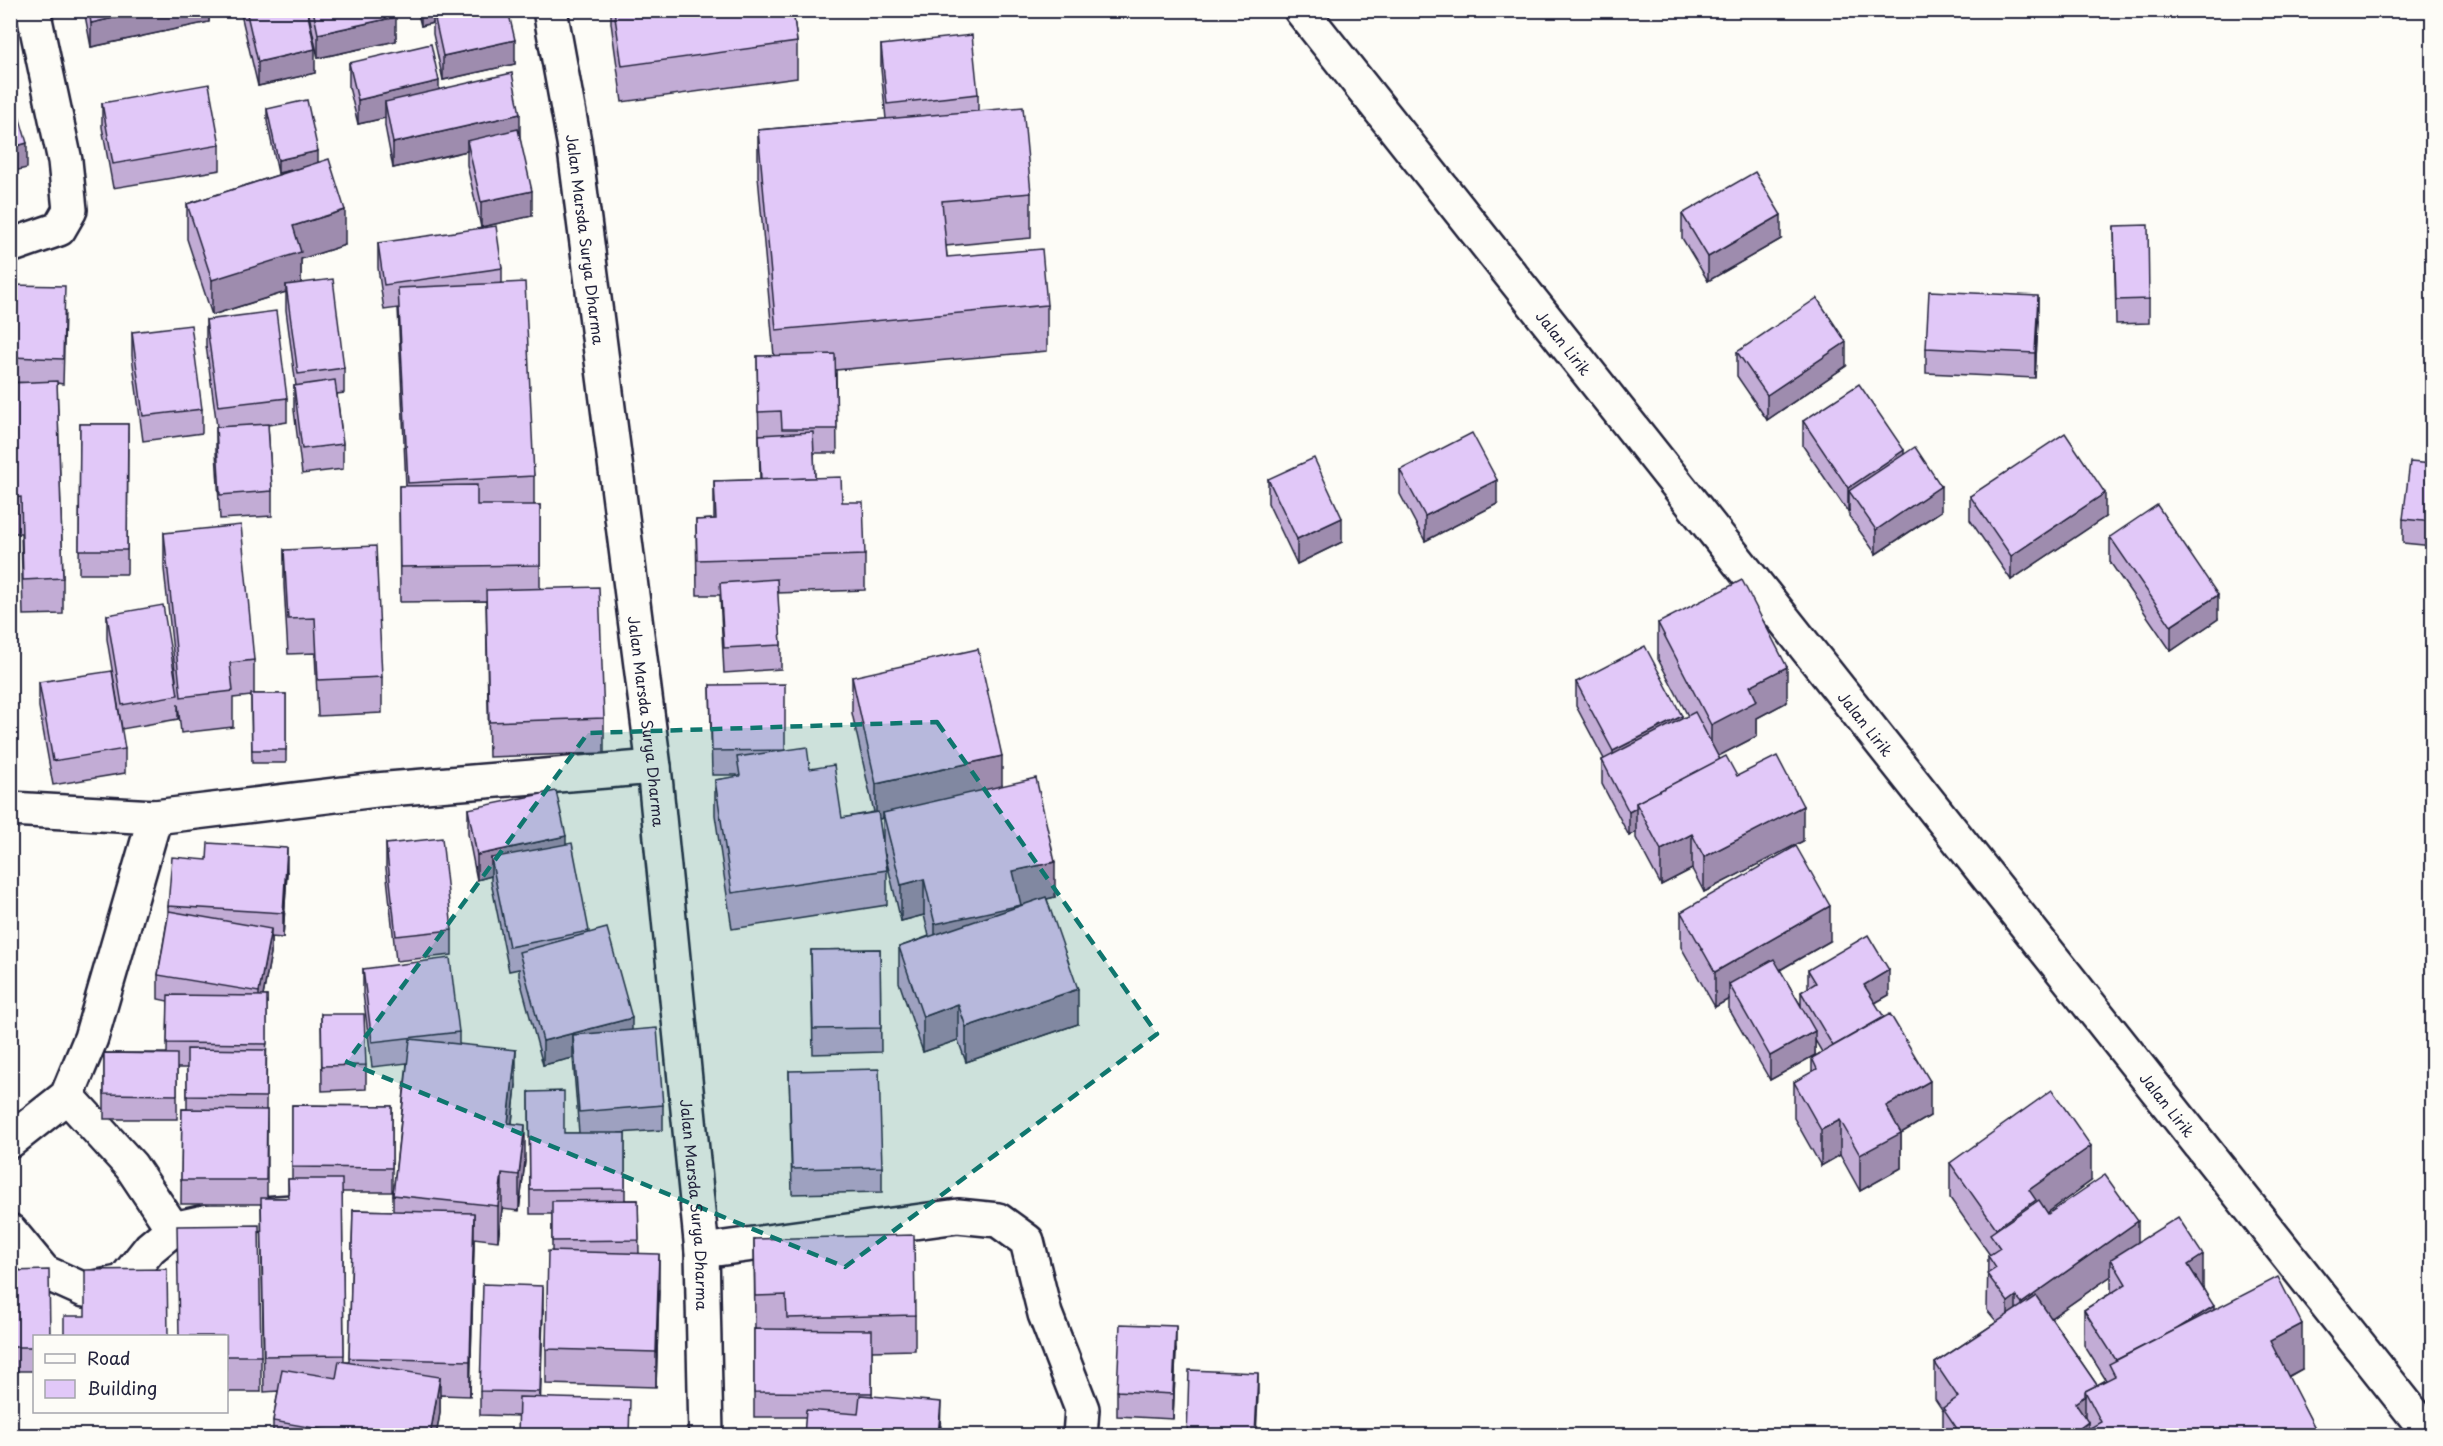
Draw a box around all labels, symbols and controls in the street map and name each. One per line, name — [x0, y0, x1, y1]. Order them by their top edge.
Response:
street label: Jalan Marsda Surya Dharma — [561, 132, 611, 346]
street label: Jalan Lirik — [1531, 305, 1597, 380]
street label: Jalan Marsda Surya Dharma — [623, 614, 671, 828]
street label: Jalan Lirik — [1833, 686, 1899, 761]
street label: Jalan Lirik — [2135, 1067, 2201, 1142]
street label: Jalan Marsda Surya Dharma — [675, 1098, 715, 1311]
legend — [33, 1335, 228, 1413]
text: Road — [87, 1344, 131, 1371]
text: Building — [87, 1374, 157, 1401]

